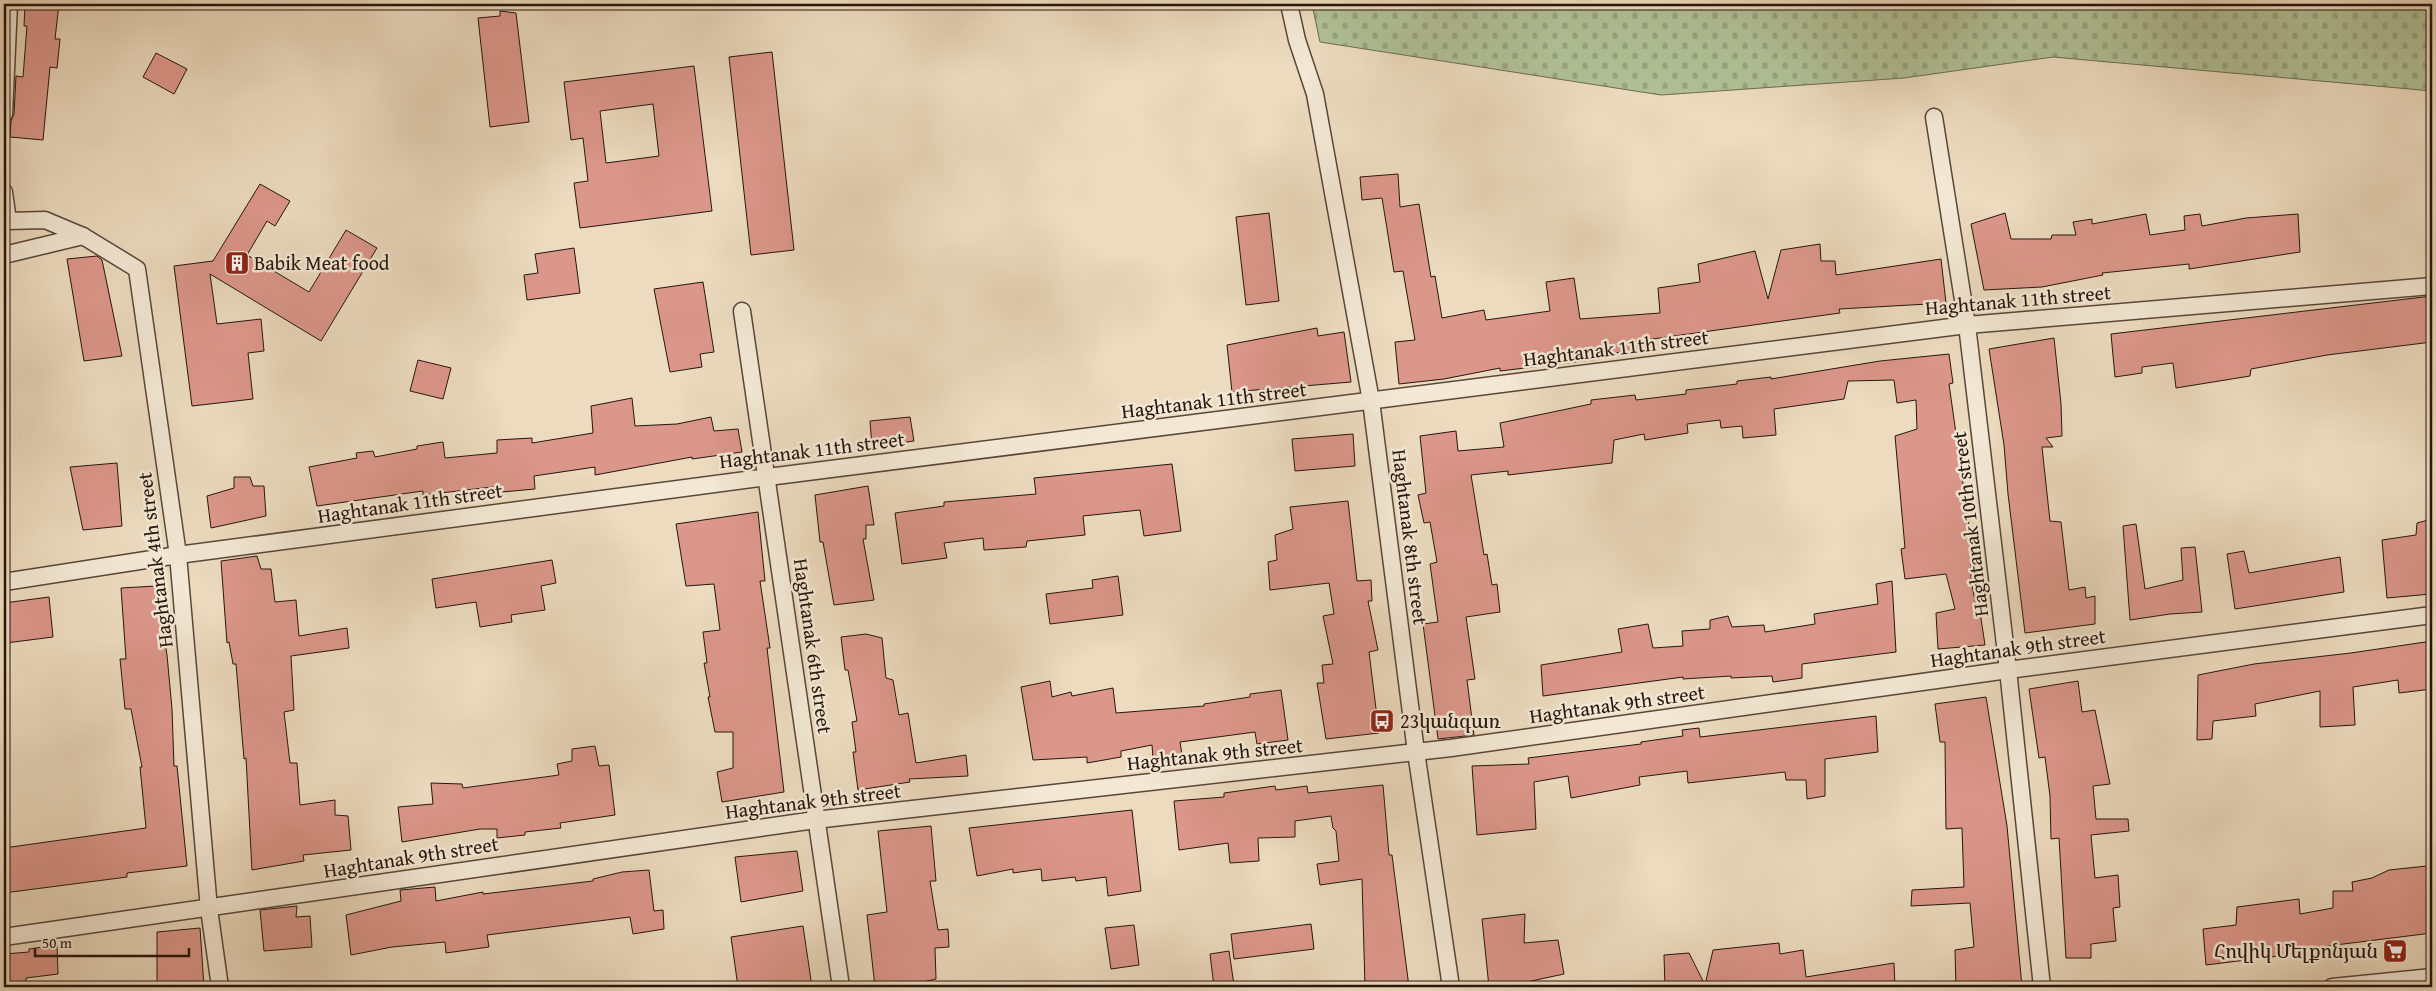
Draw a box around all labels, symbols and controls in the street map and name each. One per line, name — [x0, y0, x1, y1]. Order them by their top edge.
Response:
place label: Babik Meat food — [254, 248, 390, 277]
building icon: Babik Meat food — [224, 250, 250, 276]
street label: Haghtanak 11th street — [1924, 277, 2112, 322]
street label: Haghtanak 11th street — [1522, 322, 1710, 373]
street label: Haghtanak 11th street — [1120, 374, 1308, 425]
street label: Haghtanak 11th street — [718, 424, 906, 475]
street label: Haghtanak 10th street — [1944, 430, 1995, 618]
street label: Haghtanak 8th street — [1385, 447, 1436, 626]
street label: Haghtanak 4th street — [129, 471, 180, 650]
street label: Haghtanak 11th street — [316, 475, 504, 530]
street label: Haghtanak 6th street — [787, 556, 840, 735]
street label: Haghtanak 9th street — [1928, 621, 2107, 674]
street label: Haghtanak 9th street — [1527, 677, 1706, 730]
place label: 23կանգառ — [1400, 706, 1501, 735]
bus stop icon: 23կանգառ — [1369, 708, 1395, 734]
street label: Haghtanak 9th street — [1126, 730, 1304, 777]
street label: Haghtanak 9th street — [723, 775, 902, 826]
street label: Haghtanak 9th street — [321, 828, 500, 885]
scale bar — [35, 926, 189, 958]
text: 50 m — [42, 932, 73, 953]
place label: Հովիկ Մելքոնյան — [2214, 936, 2378, 965]
supermarket icon: Հովիկ Մելքոնյան — [2382, 938, 2408, 964]

